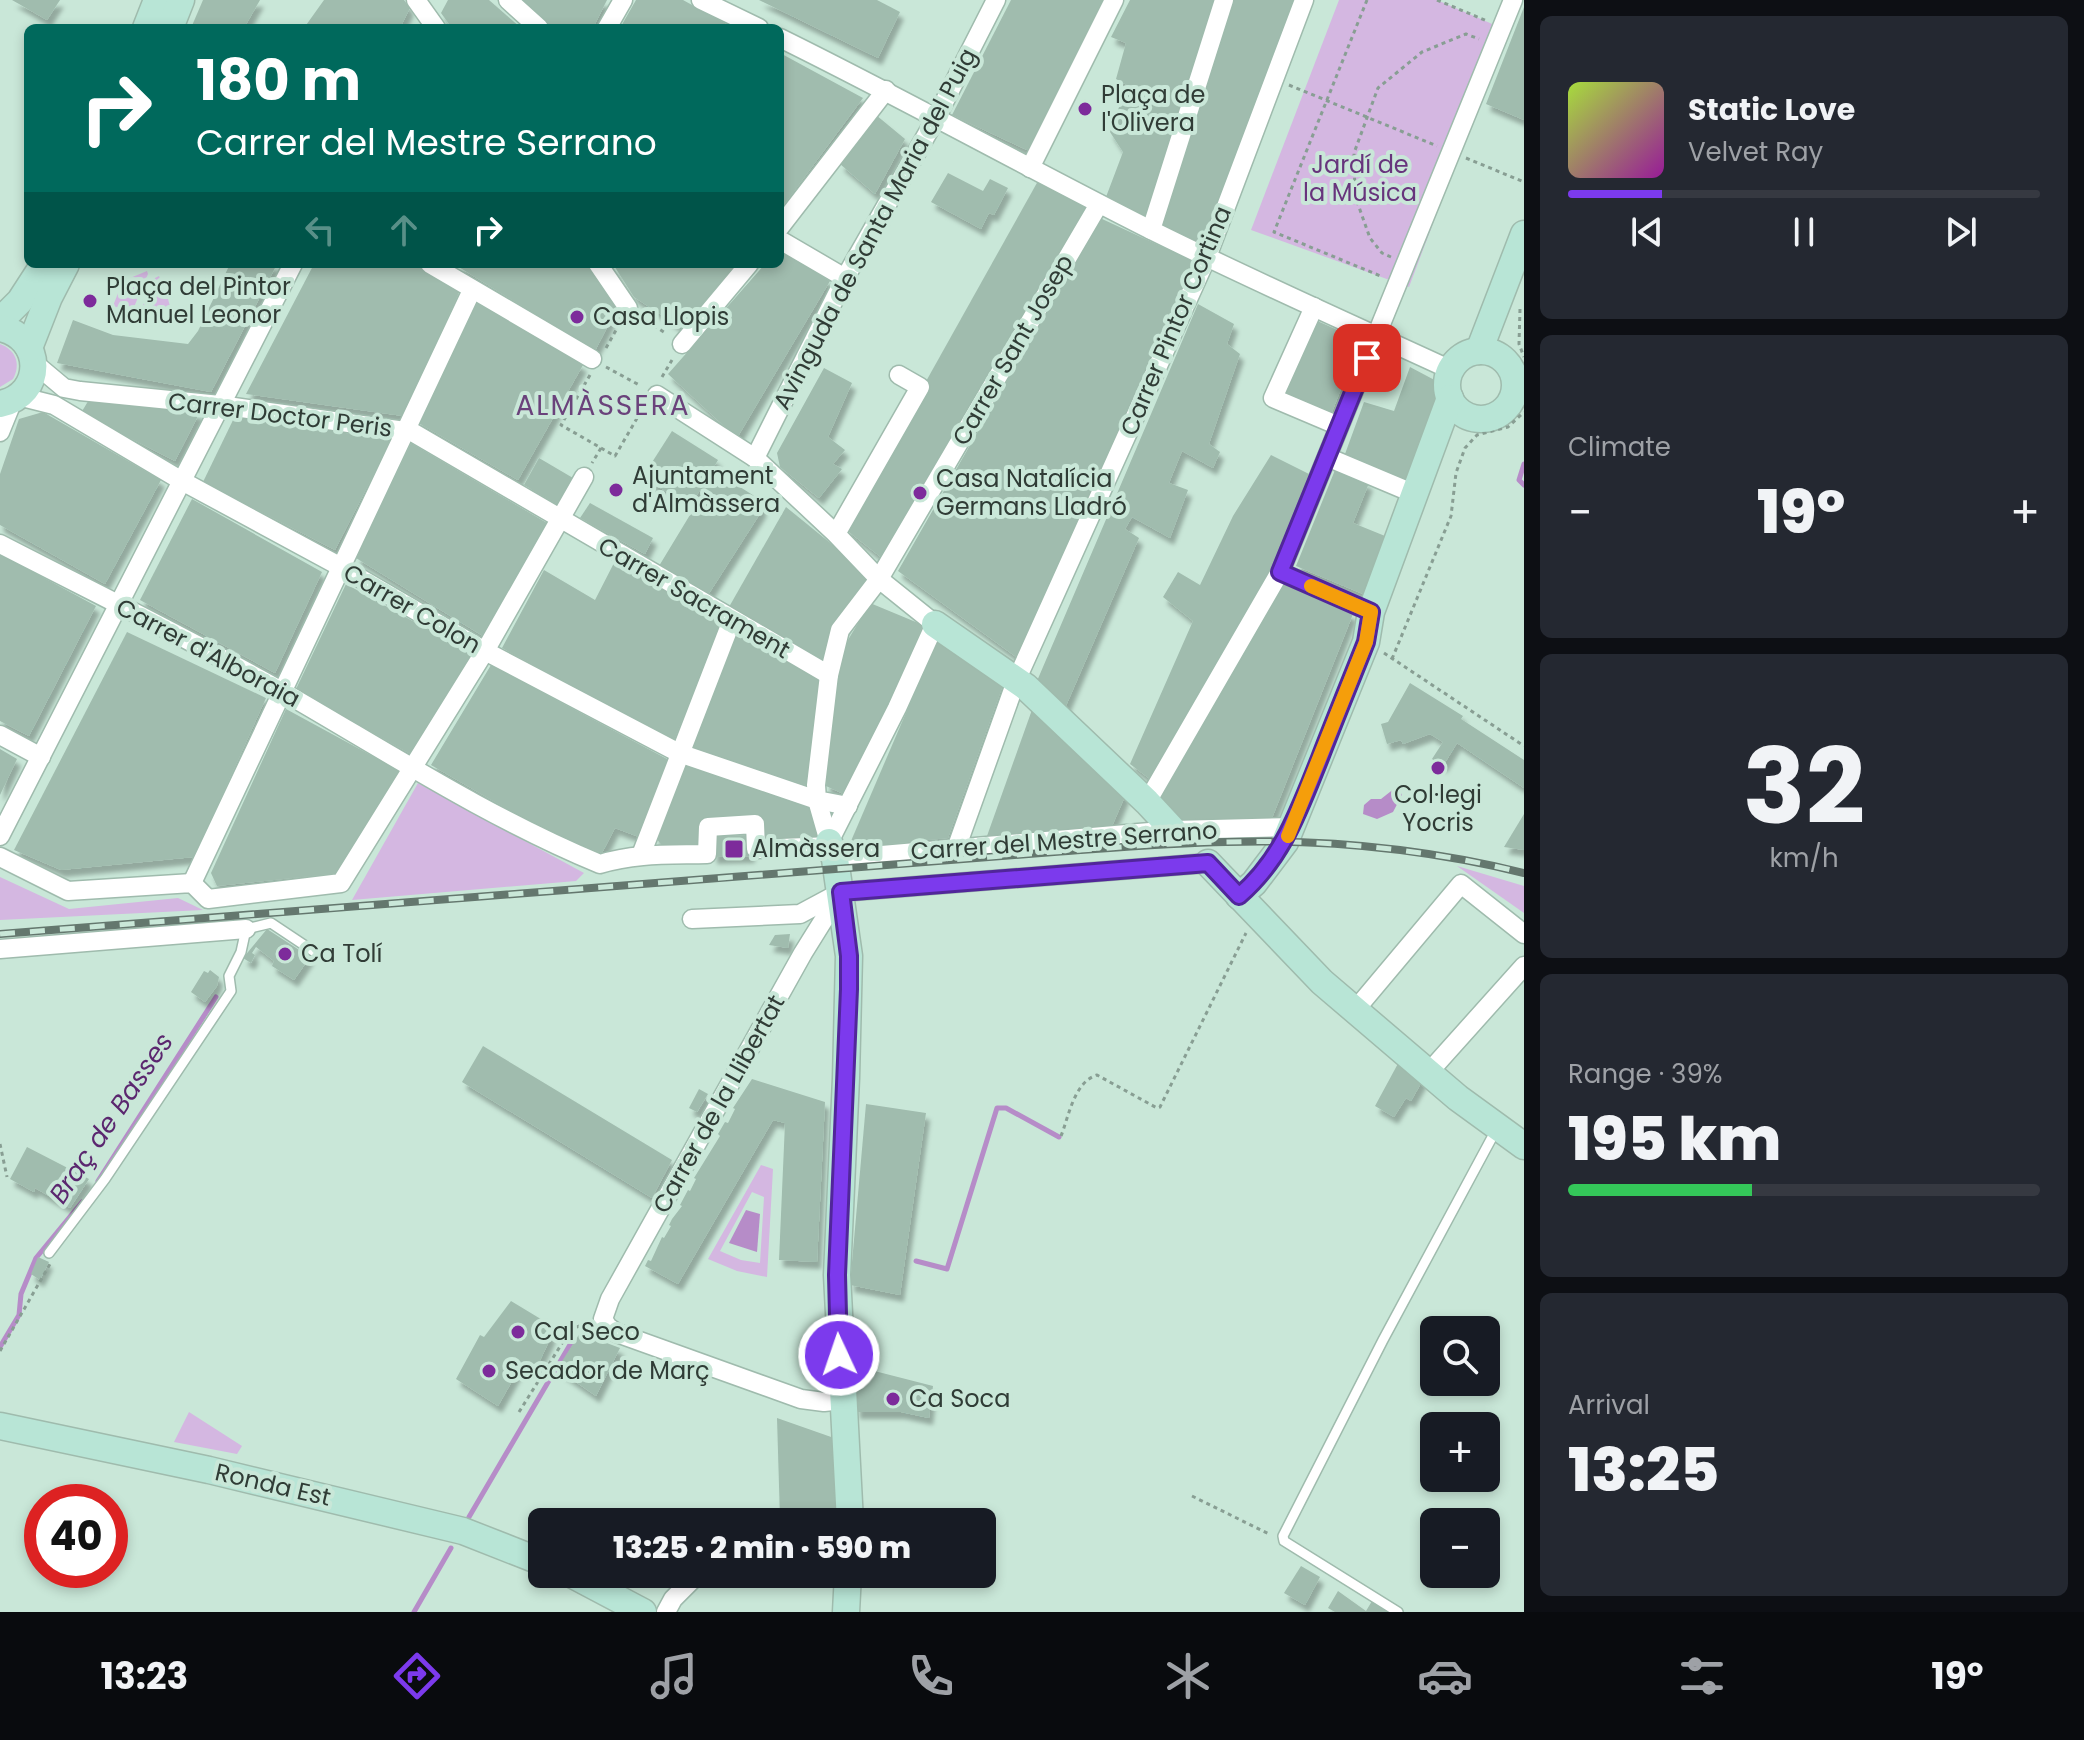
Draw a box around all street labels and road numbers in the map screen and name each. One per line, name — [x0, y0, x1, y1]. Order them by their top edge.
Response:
street label: Avinguda de Santa Maria del Puig — [765, 42, 984, 415]
street label: Carrer Pintor Cortina — [1112, 201, 1239, 441]
street label: Carrer Sant Josep — [944, 248, 1081, 451]
street label: Carrer Doctor Peris — [166, 384, 394, 445]
street label: Carrer Sacrament — [592, 529, 796, 666]
street label: Carrer Colon — [338, 556, 487, 661]
street label: Carrer d'Alboraia — [110, 590, 306, 715]
street label: Carrer del Mestre Serrano — [910, 813, 1218, 868]
street label: Carrer de la Llibertat — [645, 989, 792, 1219]
street label: Ronda Est — [212, 1455, 334, 1514]

